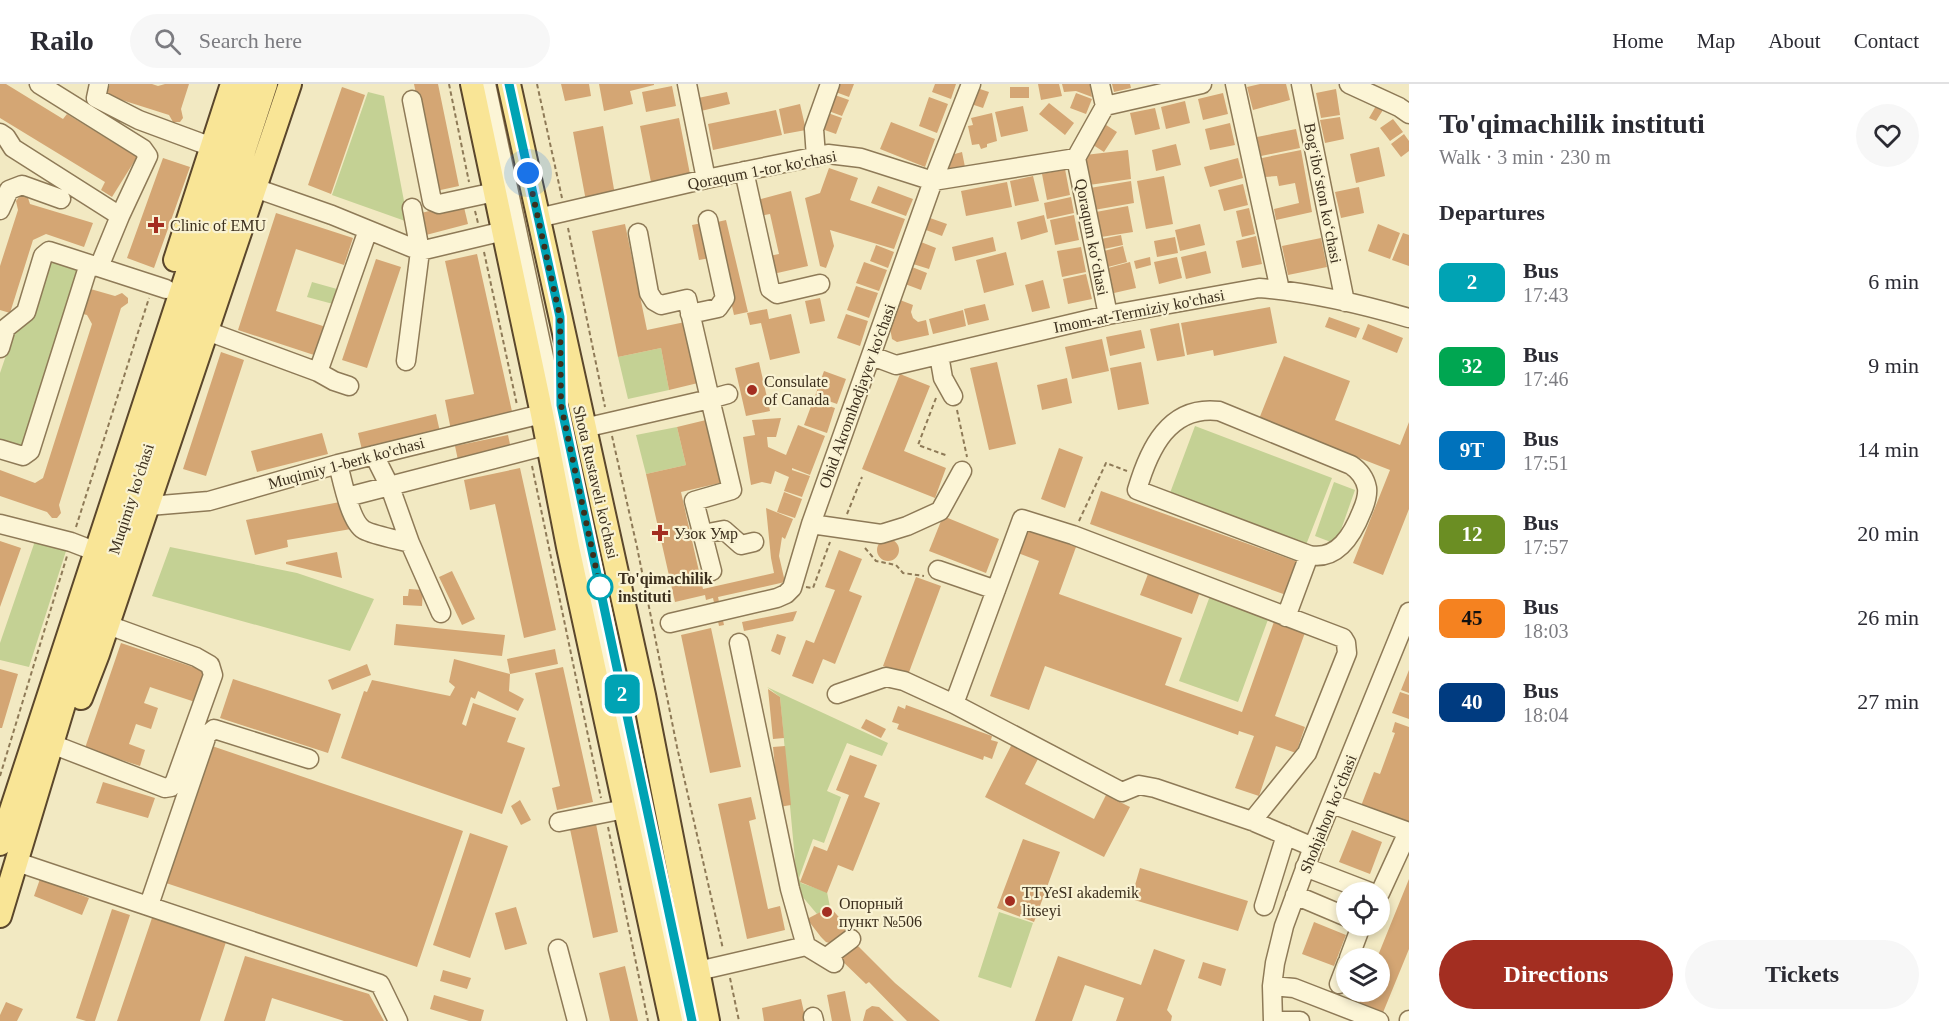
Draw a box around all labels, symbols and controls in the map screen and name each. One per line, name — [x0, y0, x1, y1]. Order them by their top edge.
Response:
search box — [130, 14, 550, 68]
text: Railo — [30, 25, 94, 56]
icon: search — [151, 25, 184, 58]
text: Search here — [199, 28, 302, 53]
text: Home — [1612, 29, 1664, 53]
text: Map — [1697, 29, 1735, 53]
text: About — [1768, 29, 1821, 53]
text: Contact — [1854, 29, 1919, 53]
button: heart — [1856, 104, 1919, 167]
text: To'qimachilik instituti — [1439, 108, 1705, 139]
street label: Bogʻiboʻston koʻchasi — [1300, 121, 1345, 265]
text: Walk · 3 min · 230 m — [1439, 146, 1611, 168]
street label: Qoraqum 1-tor ko'chasi — [686, 147, 839, 194]
your location — [513, 158, 543, 188]
street label: Qoraqum koʻchasi — [1071, 177, 1112, 298]
text: Departures — [1439, 200, 1545, 225]
marker: Clinic of EMU — [147, 216, 165, 234]
place label: Clinic of EMU — [170, 217, 266, 234]
text: Bus — [1523, 258, 1558, 283]
text: 6 min — [1868, 269, 1919, 294]
text: 2 — [1467, 270, 1477, 294]
text: 17:43 — [1523, 284, 1569, 306]
street label: Imom-at-Termiziy ko'chasi — [1052, 286, 1227, 337]
street label: Obid Akromhodjayev ko'chasi — [816, 301, 899, 491]
text: Bus — [1523, 342, 1558, 367]
text: 9 min — [1868, 353, 1919, 378]
text: 32 — [1462, 354, 1483, 378]
text: 17:46 — [1523, 368, 1569, 390]
place label: Consulate of Canada — [764, 373, 829, 408]
marker: Consulate of Canada — [745, 383, 759, 397]
street label: Shota Rustaveli ko'chasi — [570, 404, 622, 561]
text: Bus — [1523, 426, 1558, 451]
street label: Muqimiy 1-berk ko'chasi — [266, 434, 427, 493]
text: 14 min — [1857, 437, 1919, 462]
text: 9Т — [1460, 438, 1484, 462]
street label: Muqimiy ko'chasi — [105, 441, 158, 557]
text: 17:51 — [1523, 452, 1569, 474]
text: Bus — [1523, 510, 1558, 535]
text: 20 min — [1857, 521, 1919, 546]
text: 12 — [1462, 522, 1483, 546]
marker: Узок Умр — [651, 524, 669, 542]
place label: Узок Умр — [674, 525, 738, 543]
text: 17:57 — [1523, 536, 1569, 558]
place label: To'qimachilik instituti — [618, 570, 713, 605]
marker: To'qimachilik instituti — [587, 574, 613, 600]
text: Bus — [1523, 594, 1558, 619]
text: 26 min — [1857, 605, 1919, 630]
text: 45 — [1462, 606, 1483, 630]
text: 18:03 — [1523, 620, 1569, 642]
line badge: 2 — [602, 674, 642, 714]
text: Bus — [1523, 678, 1558, 703]
text: 2 — [617, 682, 627, 706]
text: 27 min — [1857, 689, 1919, 714]
text: 40 — [1462, 690, 1483, 714]
text: 18:04 — [1523, 704, 1569, 726]
street label: Shohjahon koʻchasi — [1296, 752, 1361, 876]
map controls — [1336, 882, 1390, 1002]
button: locate — [1336, 882, 1390, 936]
place label: TTYeSI akademik litseyi — [1022, 884, 1139, 920]
marker: TTYeSI akademik litseyi — [1003, 894, 1017, 908]
place label: Опорный пункт №506 — [839, 895, 922, 931]
marker: Опорный пункт №506 — [820, 905, 834, 919]
button: Directions — [1439, 940, 1673, 1009]
button: Tickets — [1685, 940, 1919, 1009]
button: layers — [1336, 948, 1390, 1002]

